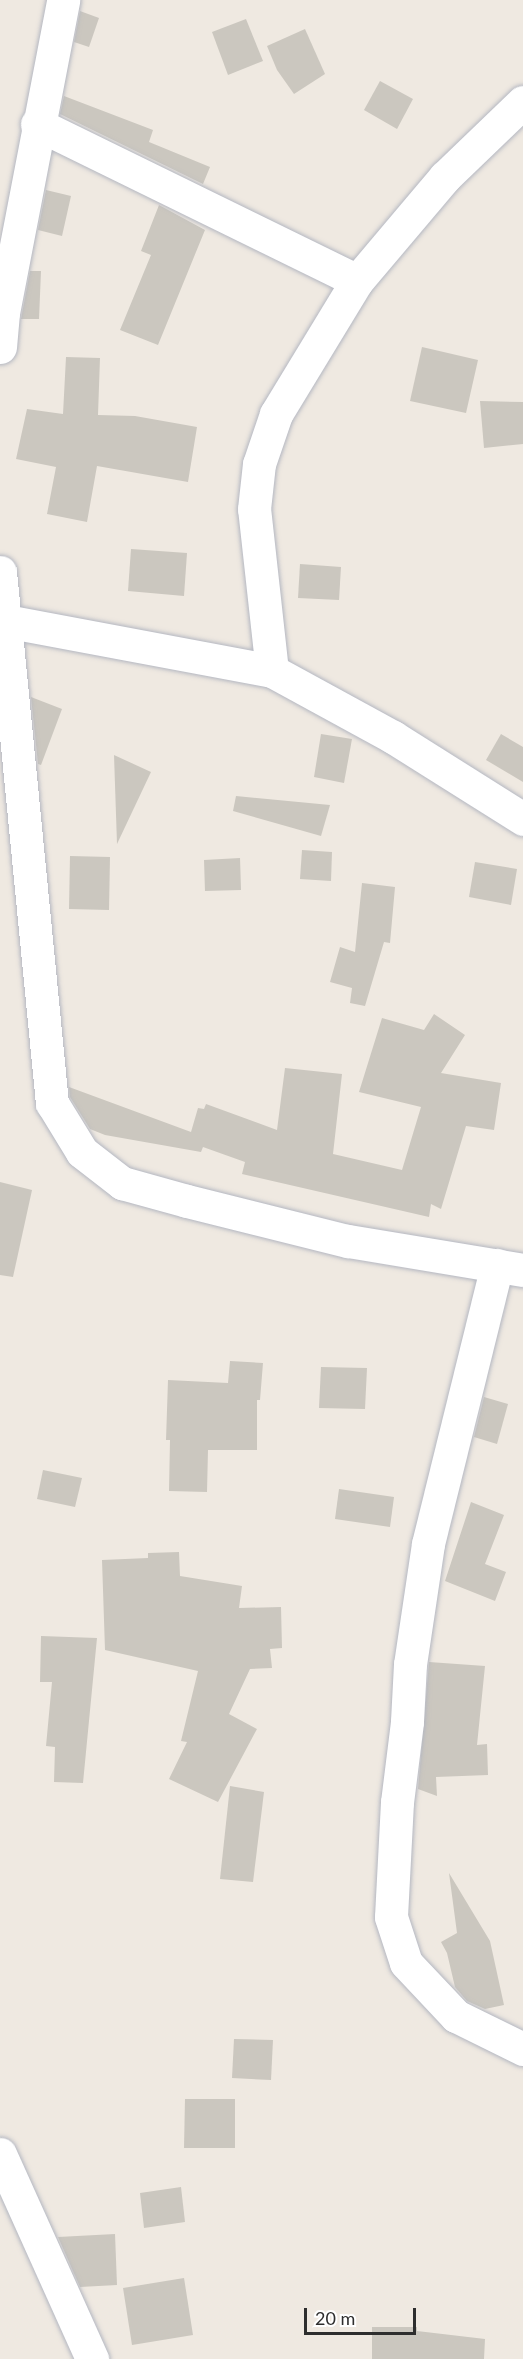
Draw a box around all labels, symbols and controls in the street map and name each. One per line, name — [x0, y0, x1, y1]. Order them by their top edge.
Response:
scale bar — [307, 2296, 420, 2334]
text: 20 m — [315, 2307, 355, 2329]

